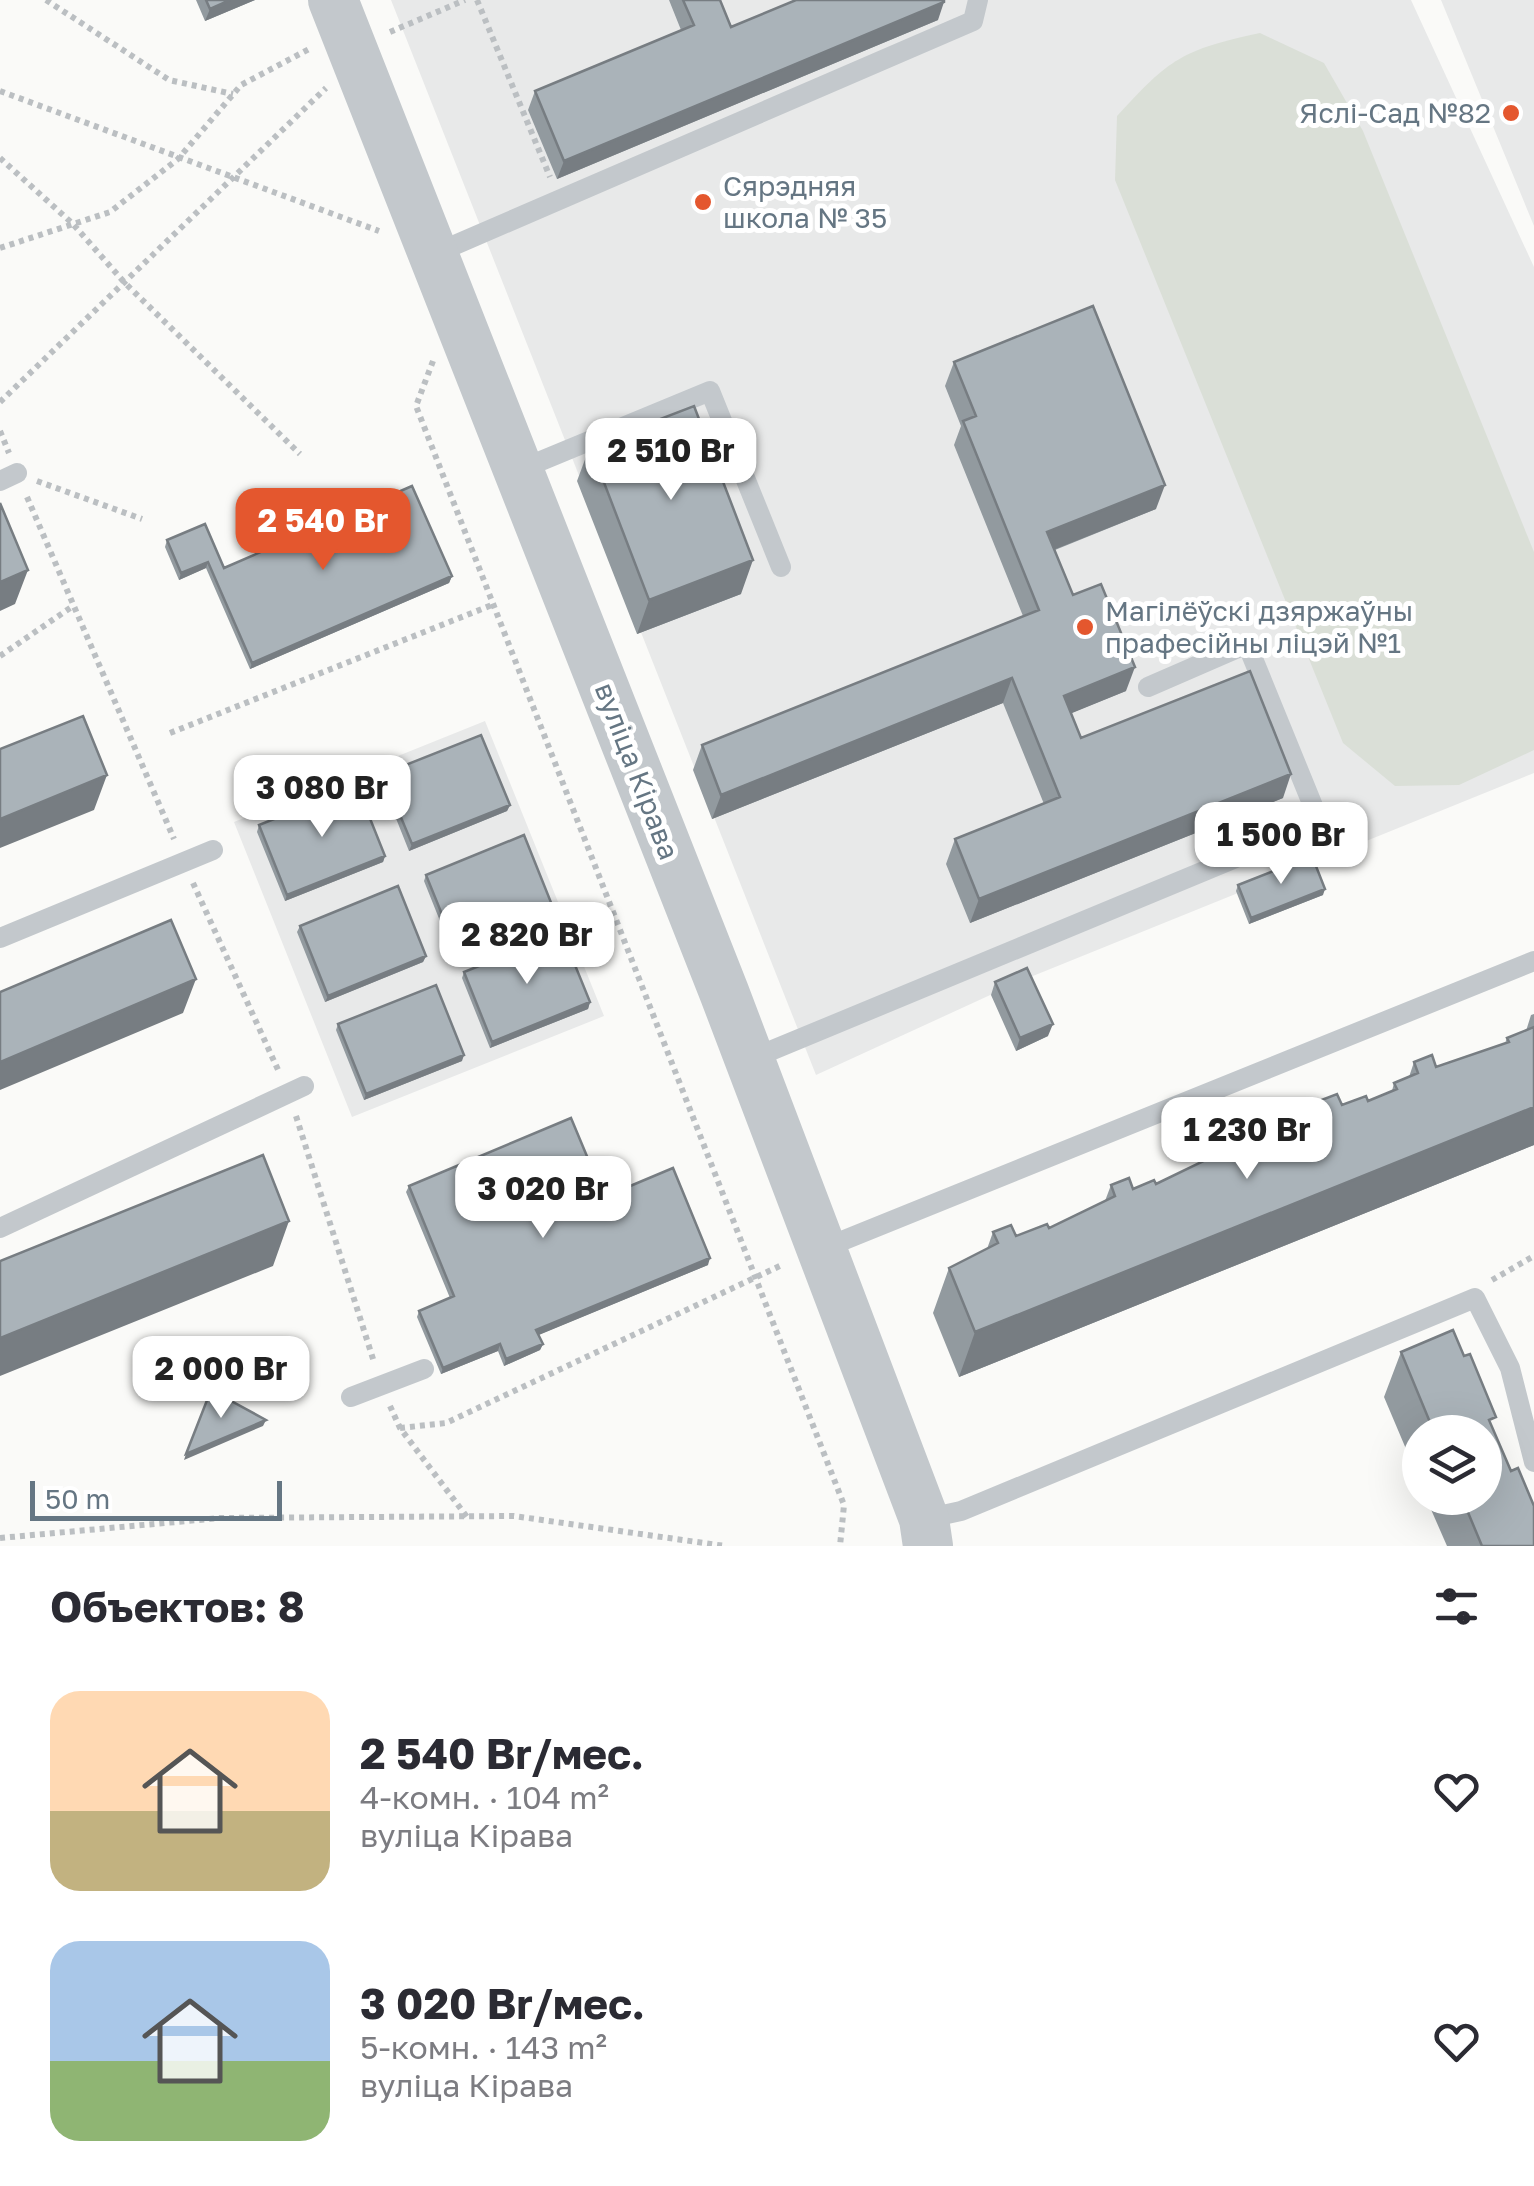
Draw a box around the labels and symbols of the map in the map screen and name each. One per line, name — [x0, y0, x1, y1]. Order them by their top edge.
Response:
place label: Яслі-Сад №82 — [1299, 96, 1491, 129]
marker: Яслі-Сад №82 — [1500, 102, 1522, 124]
place label: Сярэдняя школа № 35 — [723, 169, 887, 234]
marker: Сярэдняя школа № 35 — [692, 191, 714, 213]
pin: 2 510 Br — [568, 418, 774, 503]
pin: 2 540 Br — [220, 488, 426, 573]
place label: Магілёўскі дзяржаўны прафесійны ліцэй №1 — [1105, 594, 1413, 659]
marker: Магілёўскі дзяржаўны прафесійны ліцэй №1 — [1074, 616, 1096, 638]
street label: вуліца Кірава — [589, 678, 686, 864]
pin: 3 080 Br — [219, 755, 425, 840]
pin: 1 500 Br — [1178, 802, 1384, 887]
pin: 2 820 Br — [424, 902, 630, 987]
pin: 1 230 Br — [1144, 1097, 1350, 1182]
pin: 3 020 Br — [440, 1156, 646, 1241]
pin: 2 000 Br — [118, 1336, 324, 1421]
scale bar — [30, 1476, 282, 1520]

